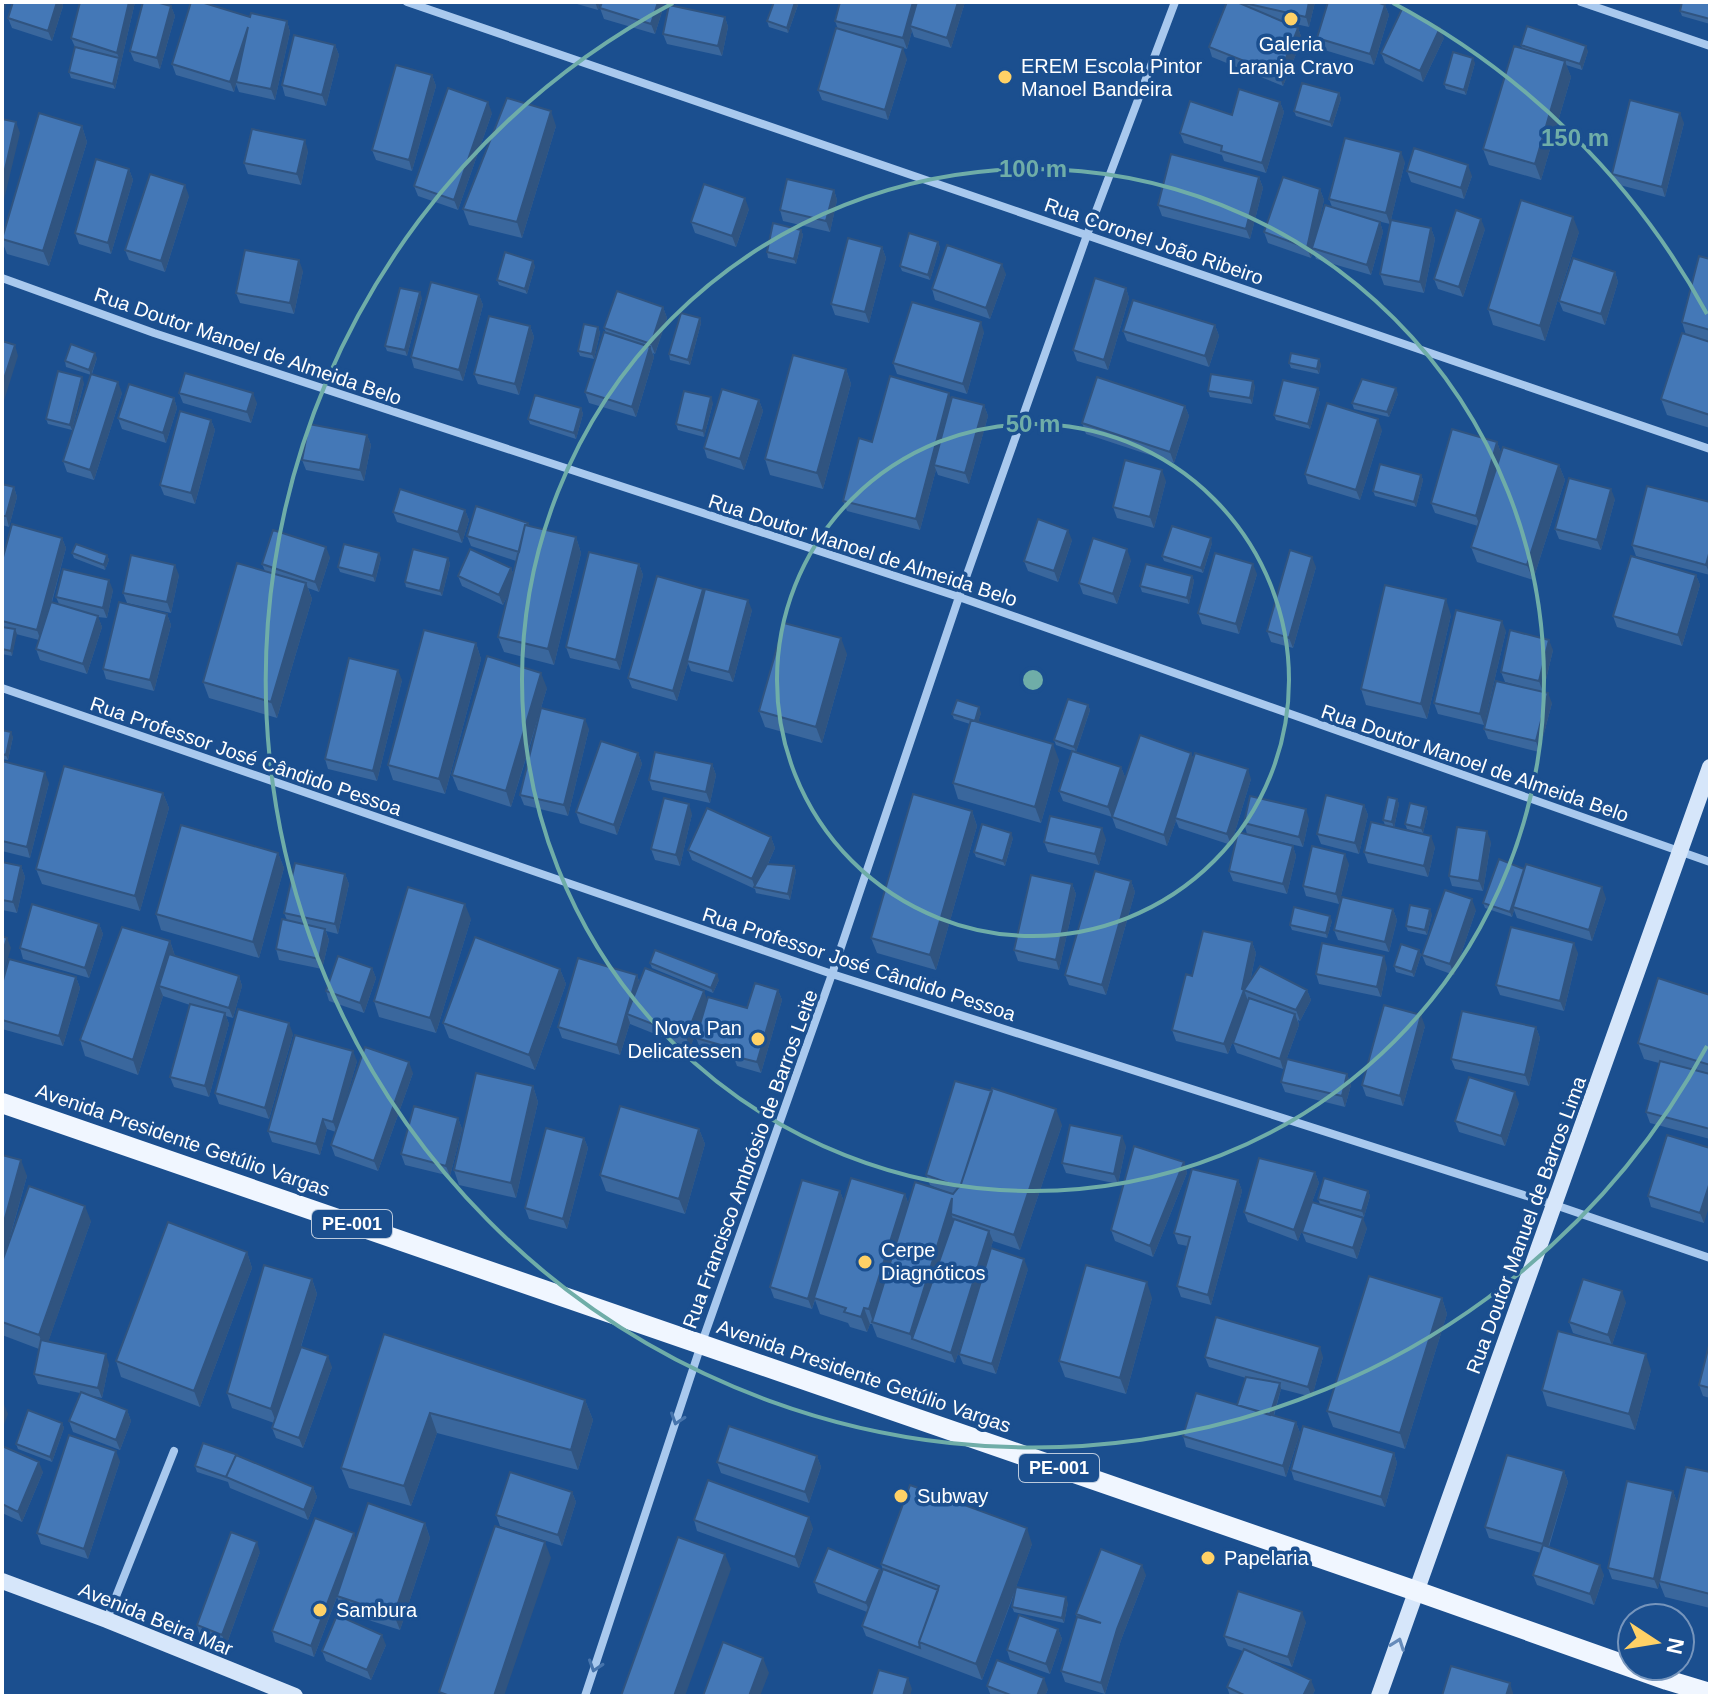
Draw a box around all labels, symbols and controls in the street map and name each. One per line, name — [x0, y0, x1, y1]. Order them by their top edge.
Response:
marker: Galeria Laranja Cravo — [1282, 10, 1300, 28]
place label: Galeria Laranja Cravo — [1228, 33, 1354, 78]
place label: EREM Escola Pintor Manoel Bandeira — [1021, 55, 1203, 100]
marker: EREM Escola Pintor Manoel Bandeira — [996, 68, 1014, 86]
text: 150 m — [1541, 124, 1609, 151]
text: 100 m — [999, 155, 1067, 182]
street label: Rua Coronel João Ribeiro — [1042, 193, 1266, 289]
street label: Rua Doutor Manoel de Almeida Belo — [91, 283, 405, 409]
text: 50 m — [1006, 410, 1060, 437]
street label: Rua Doutor Manoel de Almeida Belo — [706, 490, 1020, 610]
centre of rings — [1019, 666, 1047, 694]
street label: Rua Professor José Cândido Pessoa — [87, 692, 405, 820]
street label: Rua Doutor Manoel de Almeida Belo — [1318, 700, 1632, 826]
street label: Rua Professor José Cândido Pessoa — [700, 903, 1019, 1025]
street label: Rua Francisco Ambrósio de Barros Leite — [678, 987, 822, 1331]
place label: Nova Pan Delicatessen — [627, 1017, 742, 1062]
marker: Nova Pan Delicatessen — [749, 1030, 767, 1048]
street label: Rua Doutor Manuel de Barros Lima — [1462, 1073, 1590, 1377]
street label: Avenida Presidente Getúlio Vargas — [33, 1079, 333, 1201]
road number: PE-001 — [312, 1210, 392, 1238]
place label: Cerpe Diagnóticos — [881, 1239, 986, 1284]
marker: Cerpe Diagnóticos — [856, 1253, 874, 1271]
street label: Avenida Presidente Getúlio Vargas — [714, 1315, 1014, 1437]
one-way arrow — [670, 1411, 686, 1425]
road number: PE-001 — [1019, 1454, 1099, 1482]
place label: Subway — [917, 1485, 988, 1507]
marker: Subway — [892, 1487, 910, 1505]
place label: Papelaria — [1224, 1547, 1309, 1569]
marker: Papelaria — [1199, 1549, 1217, 1567]
street label: Avenida Beira Mar — [76, 1578, 237, 1660]
place label: Sambura — [336, 1599, 418, 1621]
marker: Sambura — [311, 1601, 329, 1619]
north arrow — [1616, 1602, 1696, 1682]
text: N — [1661, 1636, 1689, 1656]
one-way arrow — [1388, 1638, 1404, 1652]
one-way arrow — [589, 1658, 605, 1672]

